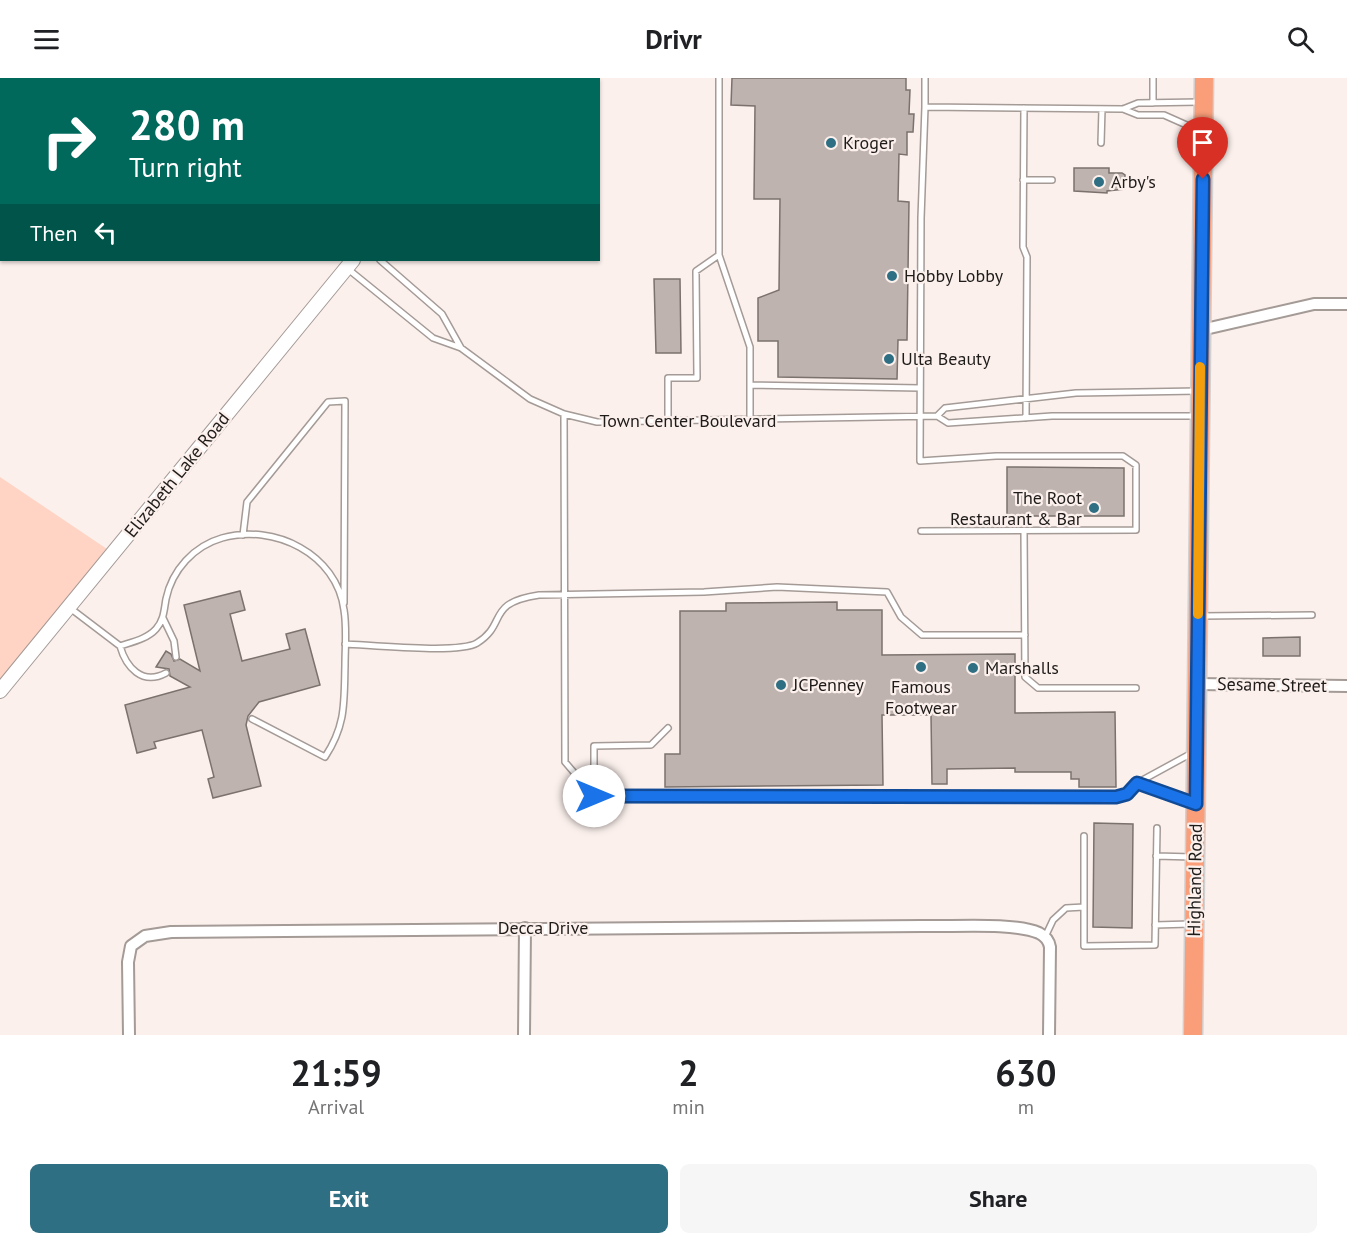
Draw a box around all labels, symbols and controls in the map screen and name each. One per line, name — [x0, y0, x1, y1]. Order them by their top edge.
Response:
text: Drivr — [645, 22, 702, 56]
icon: menu — [30, 23, 63, 56]
icon: search — [1284, 23, 1317, 56]
text: 280 m — [129, 97, 245, 152]
icon: right — [30, 102, 108, 180]
pin — [1177, 117, 1228, 179]
icon: arrive — [1186, 126, 1219, 159]
place label: Kroger — [843, 131, 894, 154]
marker: Kroger — [824, 136, 838, 150]
text: Turn right — [129, 150, 242, 184]
place label: Arby's — [1111, 170, 1156, 193]
marker: Arby's — [1092, 175, 1106, 189]
icon: left — [89, 216, 122, 249]
text: Then — [30, 219, 77, 247]
place label: Hobby Lobby — [904, 264, 1004, 287]
marker: Hobby Lobby — [885, 269, 899, 283]
place label: Ulta Beauty — [901, 347, 991, 370]
marker: Ulta Beauty — [882, 352, 896, 366]
street label: Elizabeth Lake Road — [119, 407, 234, 542]
street label: Town Center Boulevard — [600, 409, 776, 432]
place label: The Root Restaurant & Bar — [950, 486, 1082, 530]
marker: The Root Restaurant & Bar — [1087, 501, 1101, 515]
place label: Marshalls — [985, 656, 1059, 679]
marker: Famous Footwear — [914, 660, 928, 674]
marker: Marshalls — [966, 661, 980, 675]
street label: Sesame Street — [1217, 672, 1327, 697]
place label: JCPenney — [792, 673, 865, 696]
place label: Famous Footwear — [885, 675, 957, 719]
marker: JCPenney — [774, 678, 788, 692]
position arrow — [562, 764, 626, 828]
street label: Highland Road — [1182, 823, 1207, 937]
street label: Decca Drive — [498, 916, 588, 939]
text: 21:59 — [290, 1049, 382, 1096]
text: 2 — [678, 1049, 699, 1096]
text: 630 — [995, 1049, 1057, 1096]
text: Arrival — [308, 1094, 364, 1120]
text: min — [672, 1094, 705, 1120]
text: m — [1018, 1094, 1034, 1120]
button: Exit — [30, 1164, 668, 1233]
button: Share — [680, 1164, 1317, 1233]

